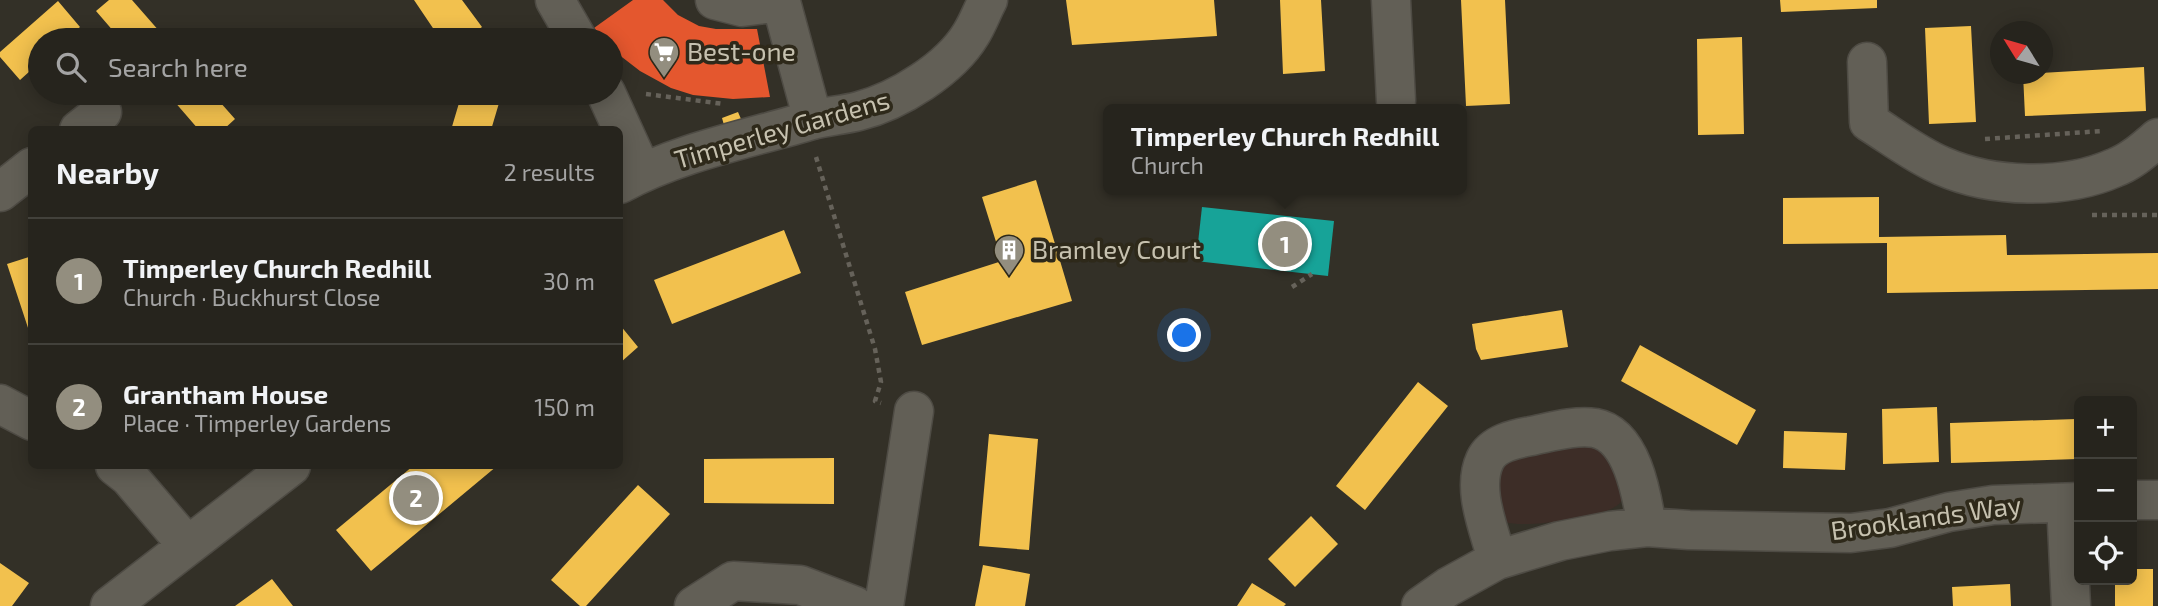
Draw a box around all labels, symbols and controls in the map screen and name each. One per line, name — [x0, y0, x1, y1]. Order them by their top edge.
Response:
north arrow — [1990, 21, 2053, 84]
search box — [28, 28, 623, 105]
supermarket icon: Best-one — [647, 35, 681, 79]
place label: Best-one — [687, 35, 796, 66]
icon: search — [52, 48, 90, 86]
text: Search here — [108, 51, 248, 82]
street label: Timperley Gardens — [670, 83, 893, 174]
popup — [1103, 104, 1467, 195]
text: Timperley Church Redhill — [1131, 120, 1439, 151]
text: Church — [1131, 151, 1204, 179]
text: Nearby — [56, 154, 159, 190]
text: 2 results — [504, 158, 595, 186]
pin: 1 — [1262, 218, 1308, 270]
building icon: Bramley Court — [992, 233, 1026, 277]
place label: Bramley Court — [1032, 233, 1201, 264]
text: Timperley Church Redhill — [123, 252, 431, 283]
text: 1 — [74, 267, 84, 295]
text: 30 m — [543, 267, 595, 295]
text: Church · Buckhurst Close — [123, 283, 380, 311]
your location — [1167, 318, 1201, 352]
text: Grantham House — [123, 378, 328, 409]
text: 2 — [72, 393, 86, 421]
text: 150 m — [534, 393, 595, 421]
map controls — [2074, 396, 2137, 585]
button: + — [2074, 396, 2137, 459]
text: Place · Timperley Gardens — [123, 409, 391, 437]
button: − — [2074, 459, 2137, 522]
pin: 2 — [393, 472, 439, 524]
street label: Brooklands Way — [1829, 488, 2023, 545]
button: locate — [2074, 522, 2137, 585]

